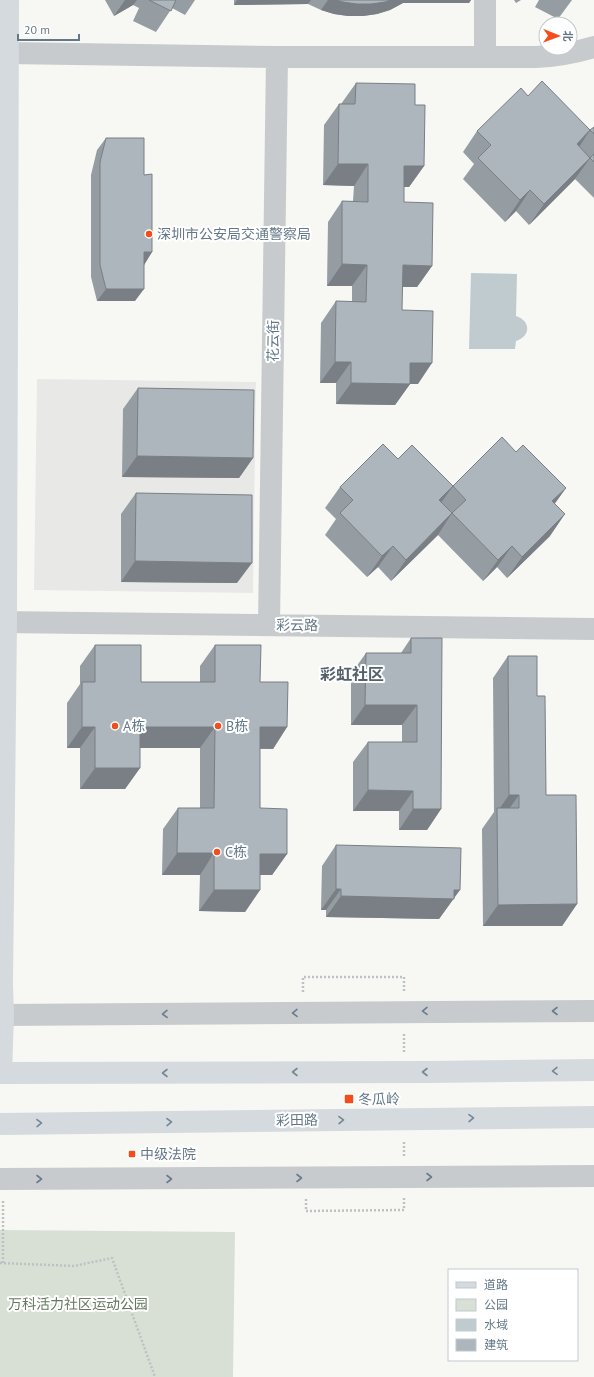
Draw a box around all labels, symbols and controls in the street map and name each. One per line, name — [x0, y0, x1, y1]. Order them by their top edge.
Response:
scale bar — [18, 16, 79, 42]
north arrow — [538, 16, 578, 56]
text: 20 m — [24, 22, 50, 37]
text: 北 — [561, 31, 575, 42]
place label: 深圳市公安局交通警察局 — [157, 225, 311, 243]
marker: 深圳市公安局交通警察局 — [144, 229, 154, 239]
street label: 花云街 — [264, 320, 282, 362]
street label: 彩云路 — [276, 616, 318, 634]
district label: 彩虹社区 — [320, 664, 384, 684]
place label: A栋 — [123, 717, 145, 735]
place label: B栋 — [226, 717, 248, 735]
marker: A栋 — [110, 721, 120, 731]
marker: B栋 — [213, 721, 223, 731]
place label: C栋 — [225, 843, 247, 861]
marker: C栋 — [212, 847, 222, 857]
one-way arrow — [422, 1007, 428, 1015]
one-way arrow — [552, 1007, 558, 1015]
one-way arrow — [292, 1008, 298, 1017]
one-way arrow — [162, 1010, 168, 1018]
one-way arrow — [552, 1067, 558, 1075]
one-way arrow — [292, 1068, 298, 1076]
one-way arrow — [422, 1068, 428, 1076]
one-way arrow — [162, 1069, 168, 1077]
place label: 冬瓜岭 — [358, 1090, 400, 1108]
marker: 冬瓜岭 — [343, 1093, 355, 1105]
street label: 彩田路 — [276, 1111, 318, 1129]
one-way arrow — [468, 1114, 474, 1122]
one-way arrow — [338, 1116, 344, 1124]
one-way arrow — [166, 1118, 172, 1126]
one-way arrow — [36, 1119, 42, 1128]
place label: 中级法院 — [140, 1145, 196, 1163]
marker: 中级法院 — [127, 1149, 137, 1159]
one-way arrow — [426, 1173, 432, 1181]
one-way arrow — [296, 1174, 302, 1182]
one-way arrow — [36, 1175, 42, 1183]
one-way arrow — [166, 1175, 172, 1183]
legend — [448, 1269, 578, 1361]
text: 道路 — [484, 1277, 508, 1292]
park label: 万科活力社区运动公园 — [8, 1295, 148, 1313]
text: 公园 — [484, 1297, 508, 1312]
text: 水域 — [484, 1317, 508, 1332]
text: 建筑 — [484, 1337, 508, 1352]

